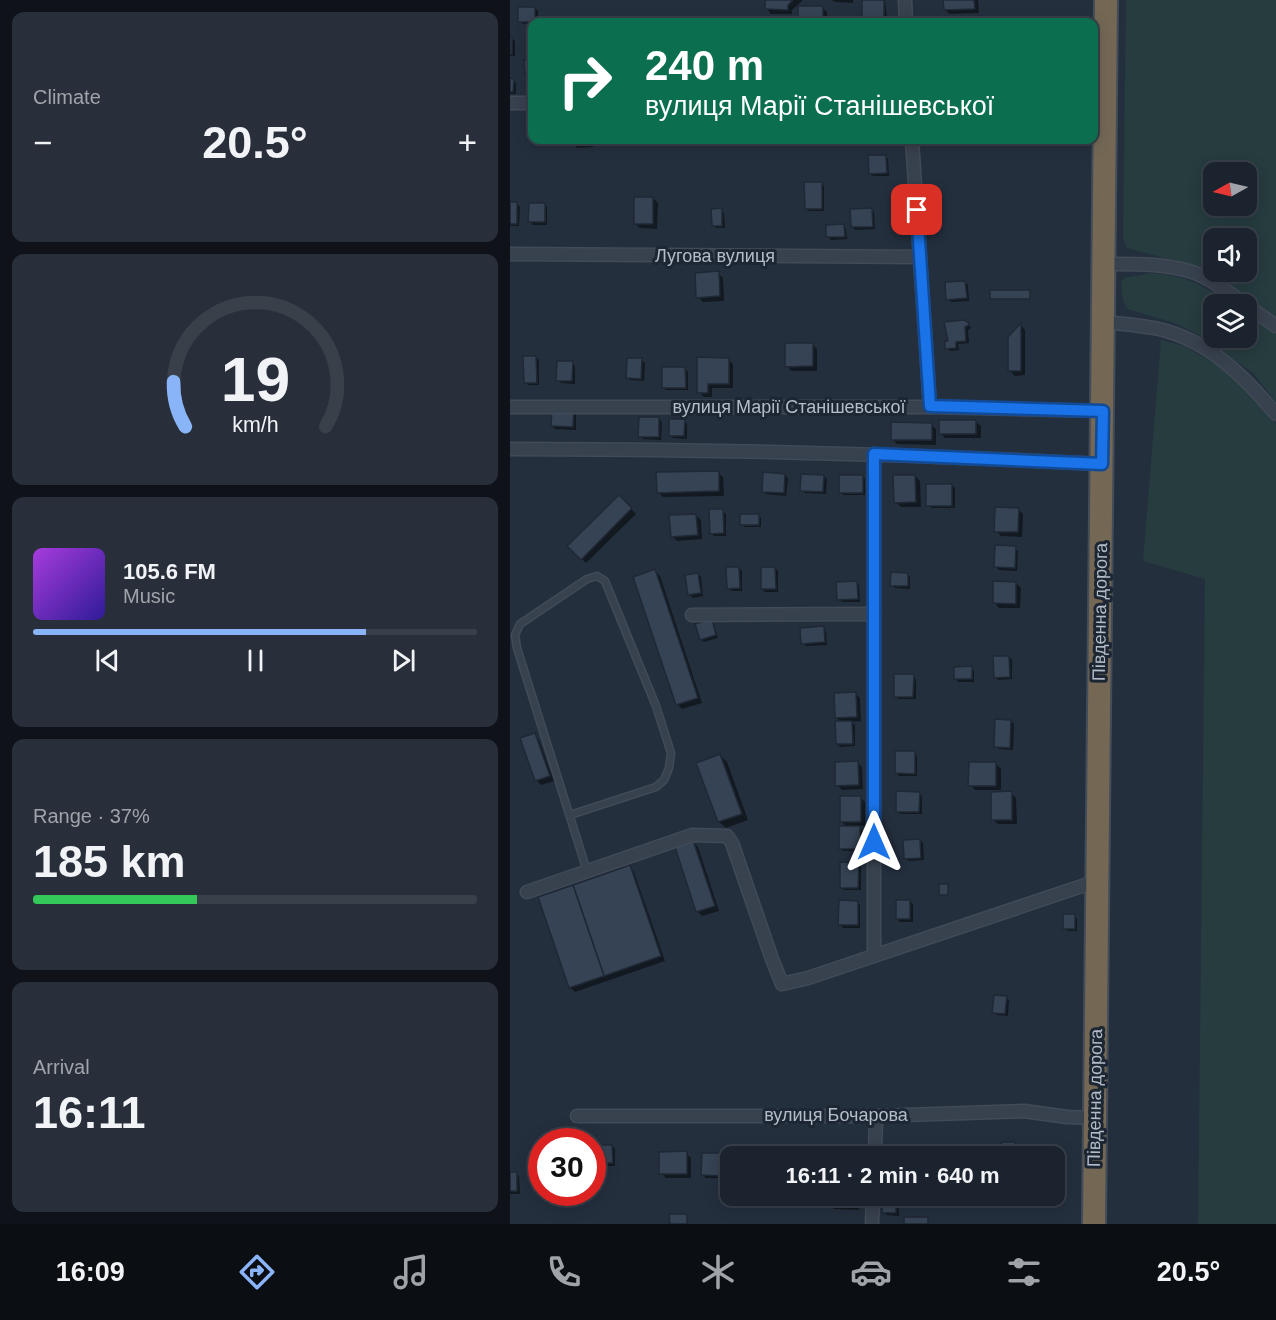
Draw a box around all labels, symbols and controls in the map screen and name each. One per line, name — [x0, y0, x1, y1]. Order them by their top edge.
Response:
icon: right — [546, 42, 624, 120]
text: 240 m — [645, 42, 764, 89]
text: Climate — [33, 86, 101, 108]
text: вулиця Марії Станішевської — [645, 91, 994, 121]
text: 20.5° — [202, 117, 308, 168]
text: − — [33, 124, 52, 161]
text: + — [458, 124, 477, 161]
north arrow — [1203, 162, 1257, 216]
map controls — [1203, 162, 1257, 348]
pin — [891, 184, 942, 235]
icon: arrive — [900, 193, 933, 226]
button: sound — [1203, 228, 1257, 282]
street label: Лугова вулиця — [655, 246, 775, 266]
button: layers — [1203, 294, 1257, 348]
text: 19 — [220, 345, 290, 414]
street label: вулиця Марії Станішевської — [673, 397, 905, 417]
text: km/h — [232, 413, 278, 437]
street label: Південна дорога — [1089, 542, 1111, 681]
text: 105.6 FM — [123, 559, 216, 584]
text: Music — [123, 585, 175, 607]
icon: previous — [91, 644, 124, 677]
icon: pause — [239, 644, 272, 677]
icon: next — [387, 644, 420, 677]
text: Range · 37% — [33, 805, 150, 827]
position arrow — [842, 810, 906, 874]
text: 185 km — [33, 836, 186, 887]
street label: Південна дорога — [1084, 1028, 1106, 1167]
text: Arrival — [33, 1056, 90, 1078]
text: 16:11 — [33, 1087, 146, 1138]
street label: вулиця Бочарова — [764, 1105, 909, 1125]
speed limit sign: 30 — [528, 1128, 606, 1206]
text: 16:11 · 2 min · 640 m — [786, 1163, 1000, 1188]
icon: directions — [236, 1251, 278, 1293]
icon: music — [390, 1251, 432, 1293]
icon: phone — [543, 1251, 585, 1293]
icon: climate — [697, 1251, 739, 1293]
icon: car — [850, 1251, 892, 1293]
icon: filters — [1003, 1251, 1045, 1293]
text: 16:09 — [56, 1257, 125, 1287]
text: 20.5° — [1157, 1257, 1220, 1287]

